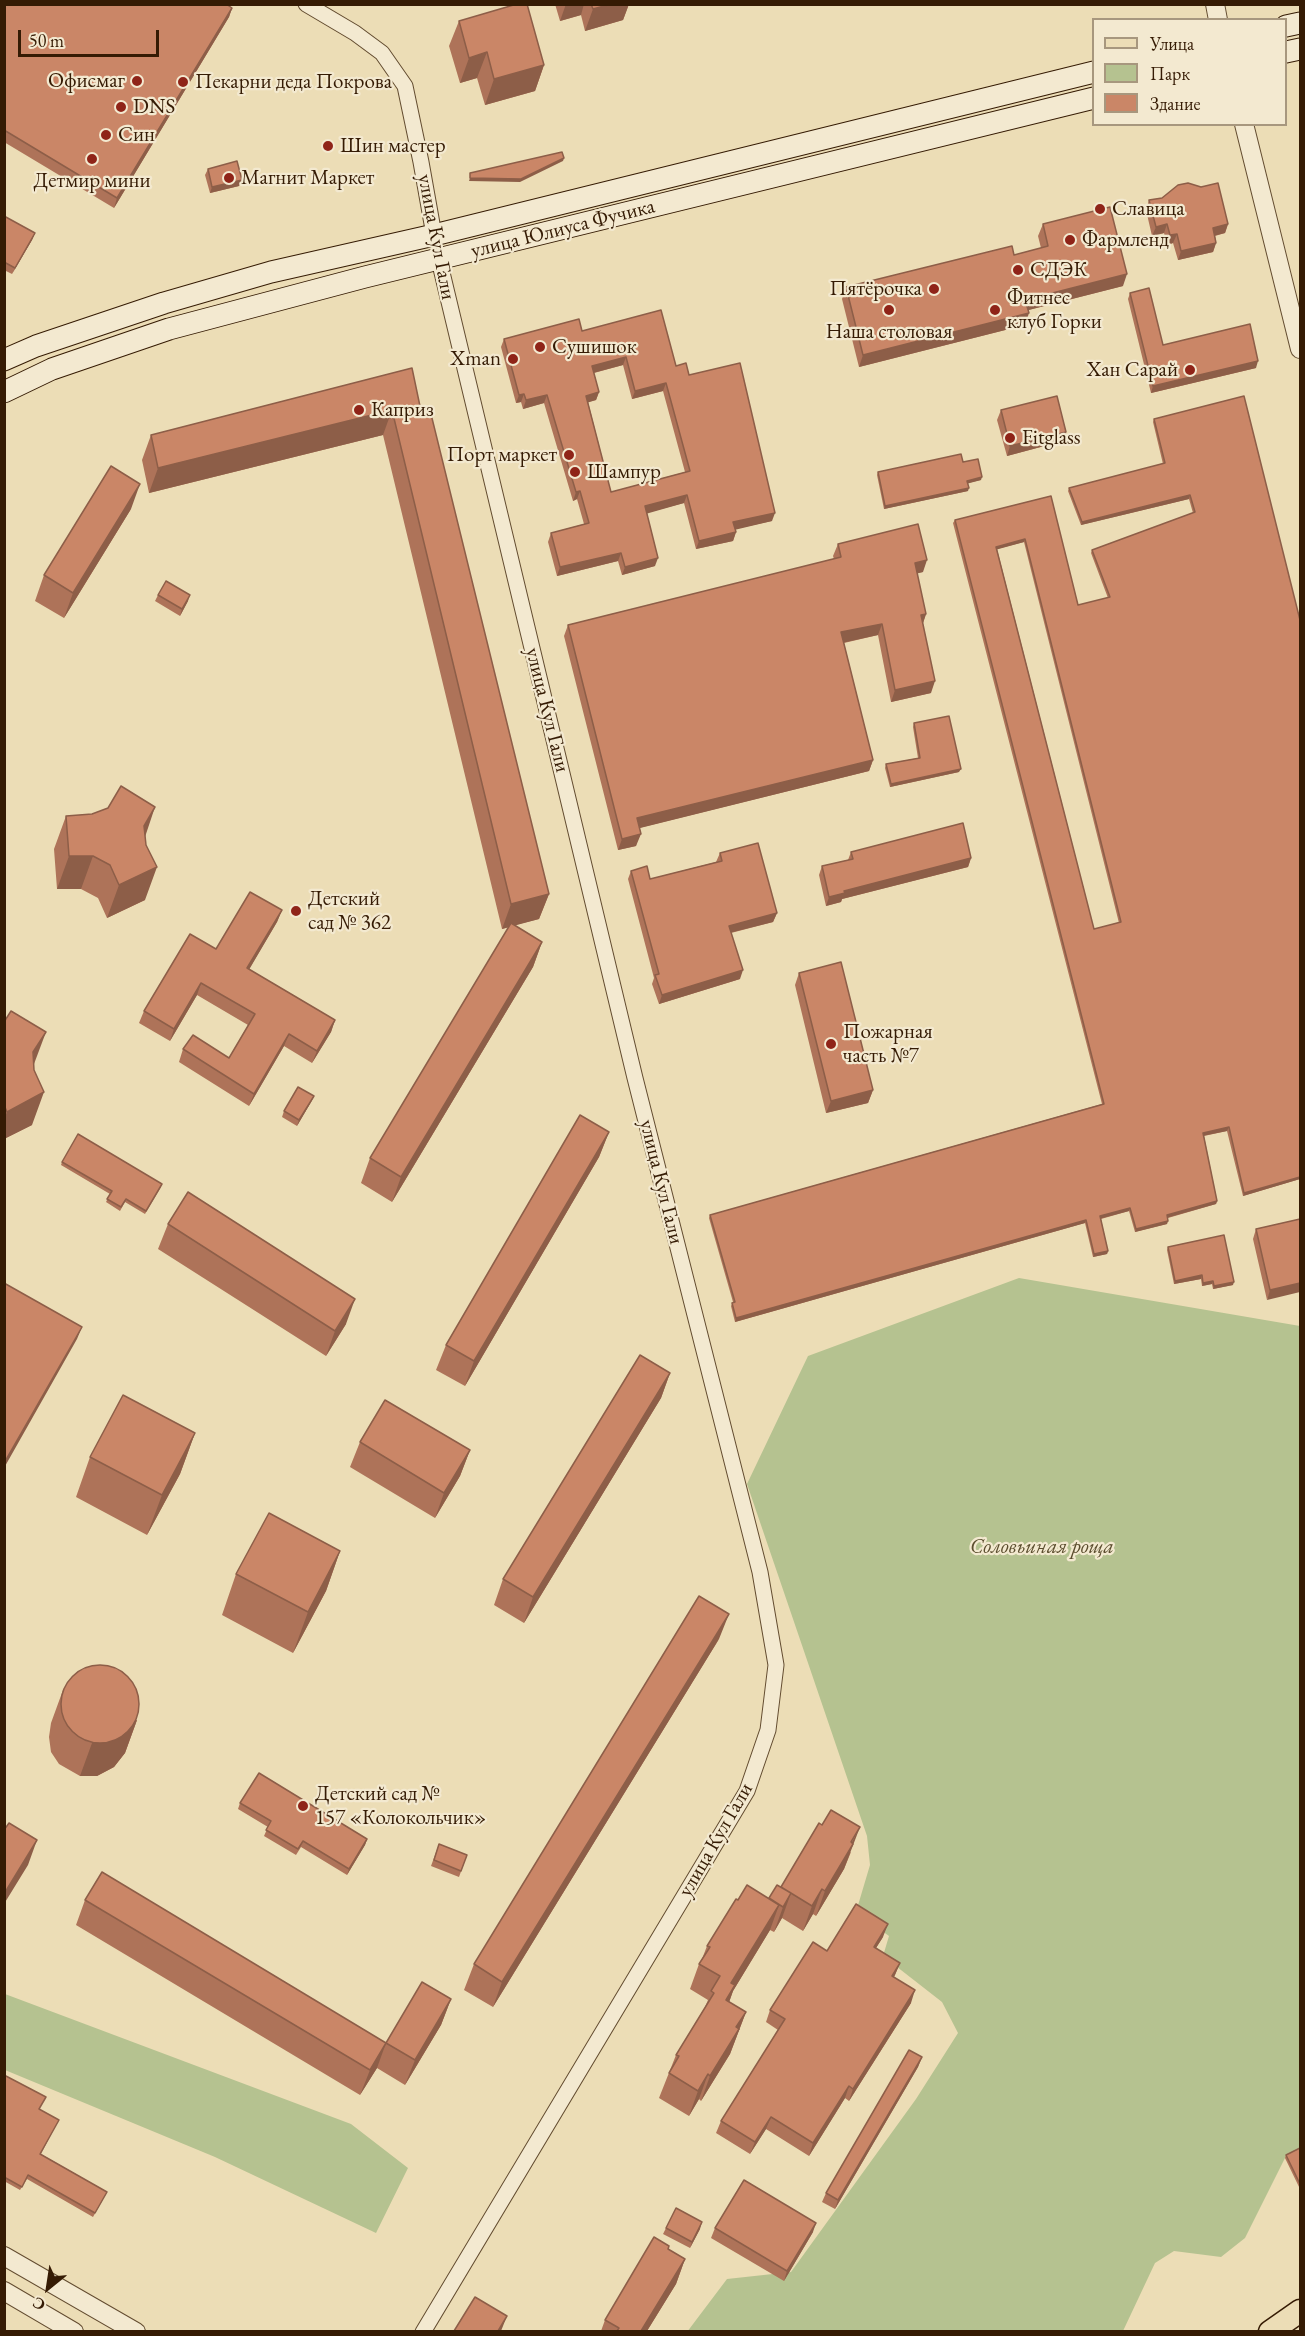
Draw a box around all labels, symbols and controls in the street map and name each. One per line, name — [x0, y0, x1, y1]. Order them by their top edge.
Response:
scale bar — [21, 18, 162, 56]
legend — [1092, 18, 1287, 126]
text: 50 m — [29, 29, 64, 52]
text: Улица — [1150, 32, 1194, 55]
text: Парк — [1150, 62, 1190, 85]
place label: Офисмаг — [48, 68, 125, 94]
place label: Пекарни деда Покрова — [195, 69, 392, 95]
marker: Офисмаг — [130, 74, 144, 88]
marker: Пекарни деда Покрова — [176, 75, 190, 89]
text: Здание — [1150, 92, 1200, 115]
place label: DNS — [133, 94, 175, 120]
marker: DNS — [114, 100, 128, 114]
place label: Син — [118, 122, 155, 148]
marker: Син — [99, 128, 113, 142]
place label: Шин мастер — [340, 133, 446, 159]
marker: Шин мастер — [321, 139, 335, 153]
marker: Детмир мини — [85, 152, 99, 166]
place label: Магнит Маркет — [241, 165, 374, 191]
place label: Детмир мини — [33, 168, 151, 194]
marker: Магнит Маркет — [222, 171, 236, 185]
street label: улица Кул Гали — [411, 172, 461, 302]
street label: улица Юлиуса Фучика — [468, 194, 658, 264]
place label: Славица — [1112, 196, 1185, 222]
marker: Славица — [1093, 202, 1107, 216]
place label: Фармленд — [1082, 227, 1169, 253]
marker: Фармленд — [1063, 233, 1077, 247]
place label: СДЭК — [1030, 257, 1087, 283]
marker: СДЭК — [1011, 263, 1025, 277]
place label: Пятёрочка — [830, 276, 922, 302]
marker: Пятёрочка — [927, 282, 941, 296]
place label: Фитнес клуб Горки — [1007, 285, 1102, 335]
marker: Наша столовая — [882, 303, 896, 317]
marker: Фитнес клуб Горки — [988, 303, 1002, 317]
place label: Наша столовая — [826, 319, 952, 345]
place label: Сушишок — [552, 334, 637, 360]
marker: Сушишок — [533, 340, 547, 354]
place label: Xman — [450, 346, 501, 372]
marker: Xman — [506, 352, 520, 366]
place label: Хан Сарай — [1086, 357, 1178, 383]
marker: Хан Сарай — [1183, 363, 1197, 377]
place label: Каприз — [371, 397, 434, 423]
marker: Каприз — [352, 403, 366, 417]
place label: Fitglass — [1022, 425, 1081, 451]
marker: Fitglass — [1003, 431, 1017, 445]
place label: Порт маркет — [447, 442, 557, 468]
marker: Порт маркет — [562, 448, 576, 462]
place label: Шампур — [587, 459, 661, 485]
marker: Шампур — [568, 465, 582, 479]
street label: улица Кул Гали — [519, 645, 575, 775]
place label: Детский сад № 362 — [308, 886, 391, 936]
marker: Детский сад № 362 — [289, 904, 303, 918]
place label: Пожарная часть №7 — [843, 1019, 933, 1069]
marker: Пожарная часть №7 — [824, 1037, 838, 1051]
street label: улица Кул Гали — [633, 1117, 689, 1247]
park label: Соловьиная роща — [970, 1534, 1114, 1560]
street label: улица Кул Гали — [673, 1779, 759, 1901]
place label: Детский сад № 157 «Колокольчик» — [315, 1781, 486, 1831]
marker: Детский сад № 157 «Колокольчик» — [296, 1799, 310, 1813]
north arrow — [18, 2258, 78, 2318]
text: С — [29, 2292, 49, 2316]

